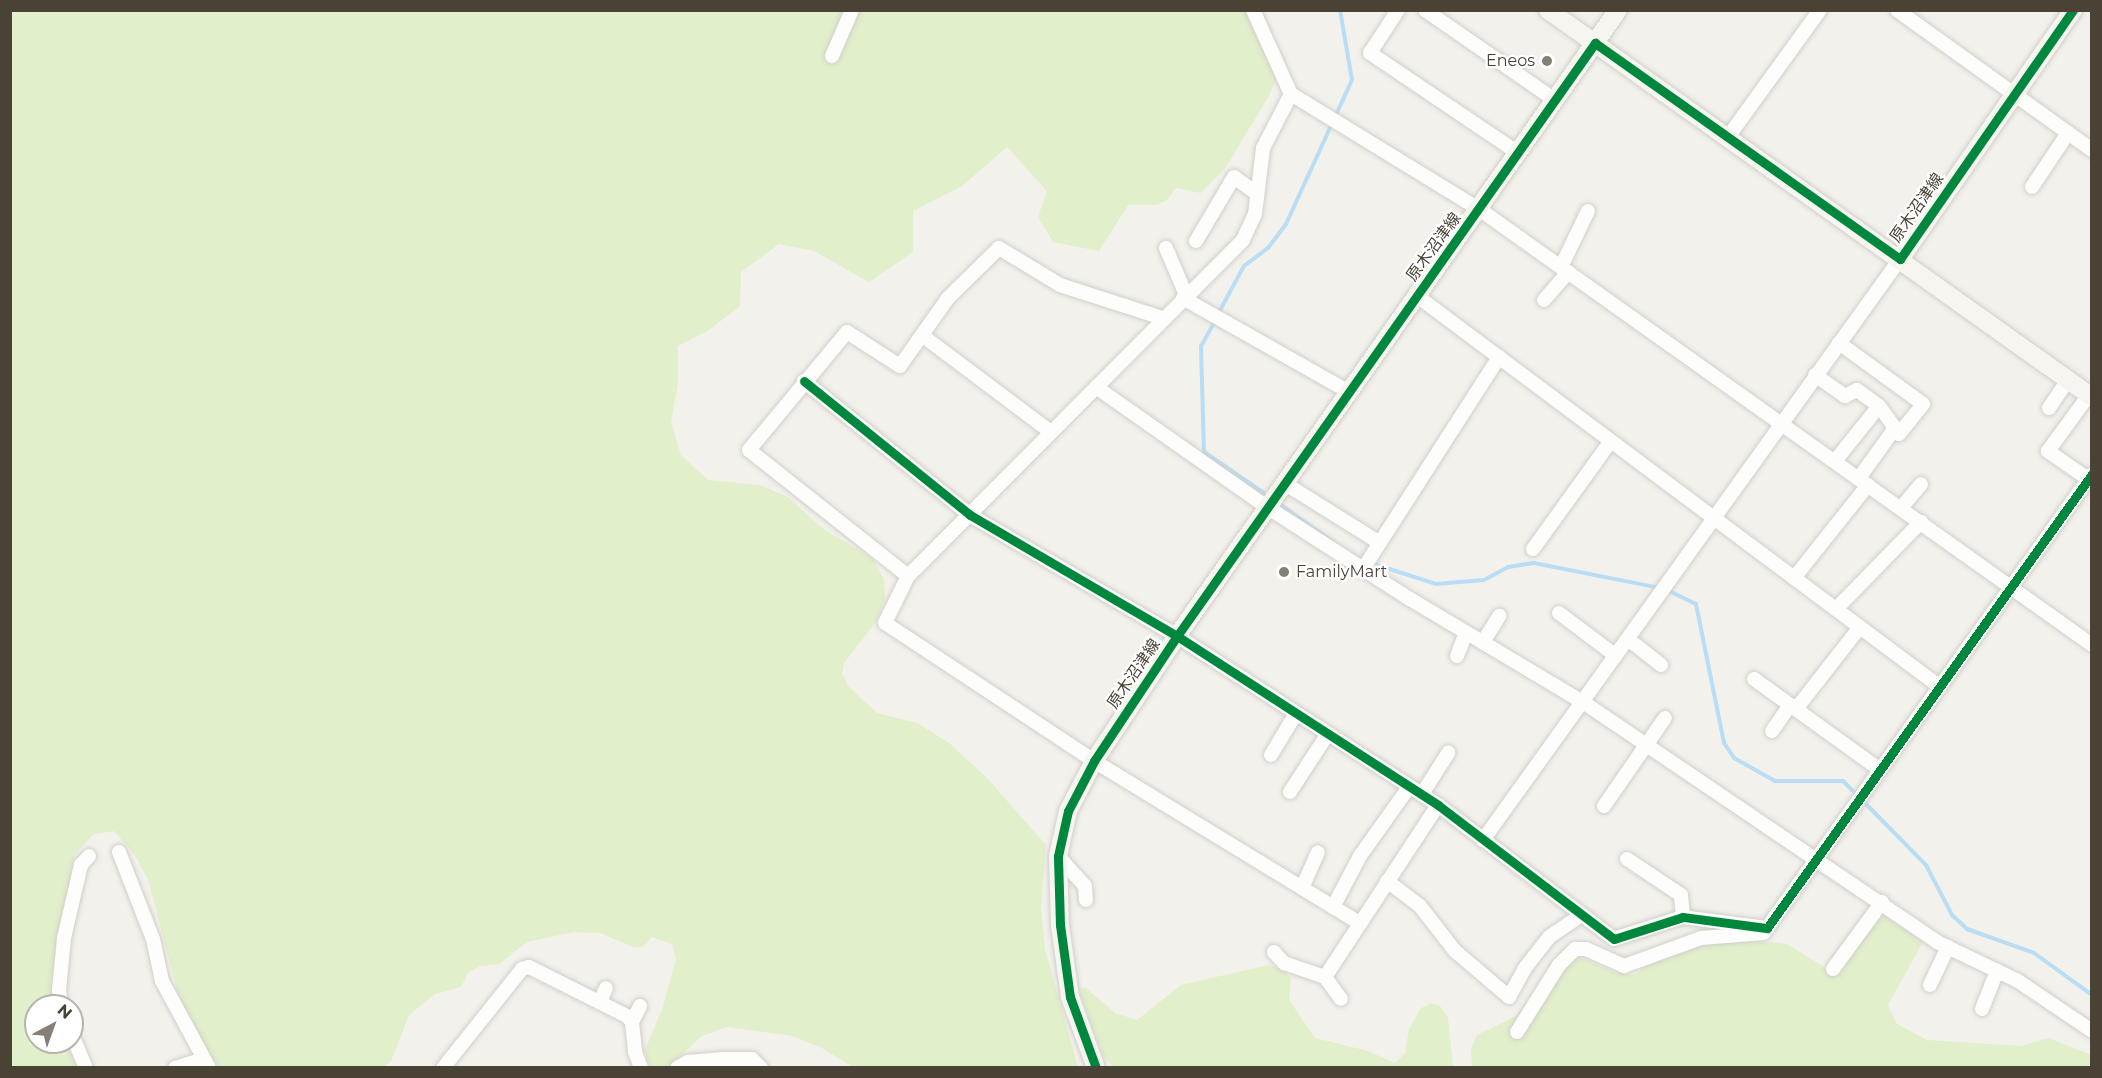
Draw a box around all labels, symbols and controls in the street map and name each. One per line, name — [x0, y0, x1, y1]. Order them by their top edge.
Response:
place label: Eneos — [1486, 51, 1535, 71]
marker: Eneos — [1540, 54, 1554, 68]
street label: 原木沼津線 — [1886, 170, 1948, 246]
street label: 原木沼津線 — [1403, 209, 1465, 285]
place label: FamilyMart — [1296, 562, 1387, 582]
marker: FamilyMart — [1277, 565, 1291, 579]
street label: 原木沼津線 — [1104, 635, 1164, 713]
north arrow — [24, 994, 84, 1054]
text: N — [54, 1000, 76, 1023]

